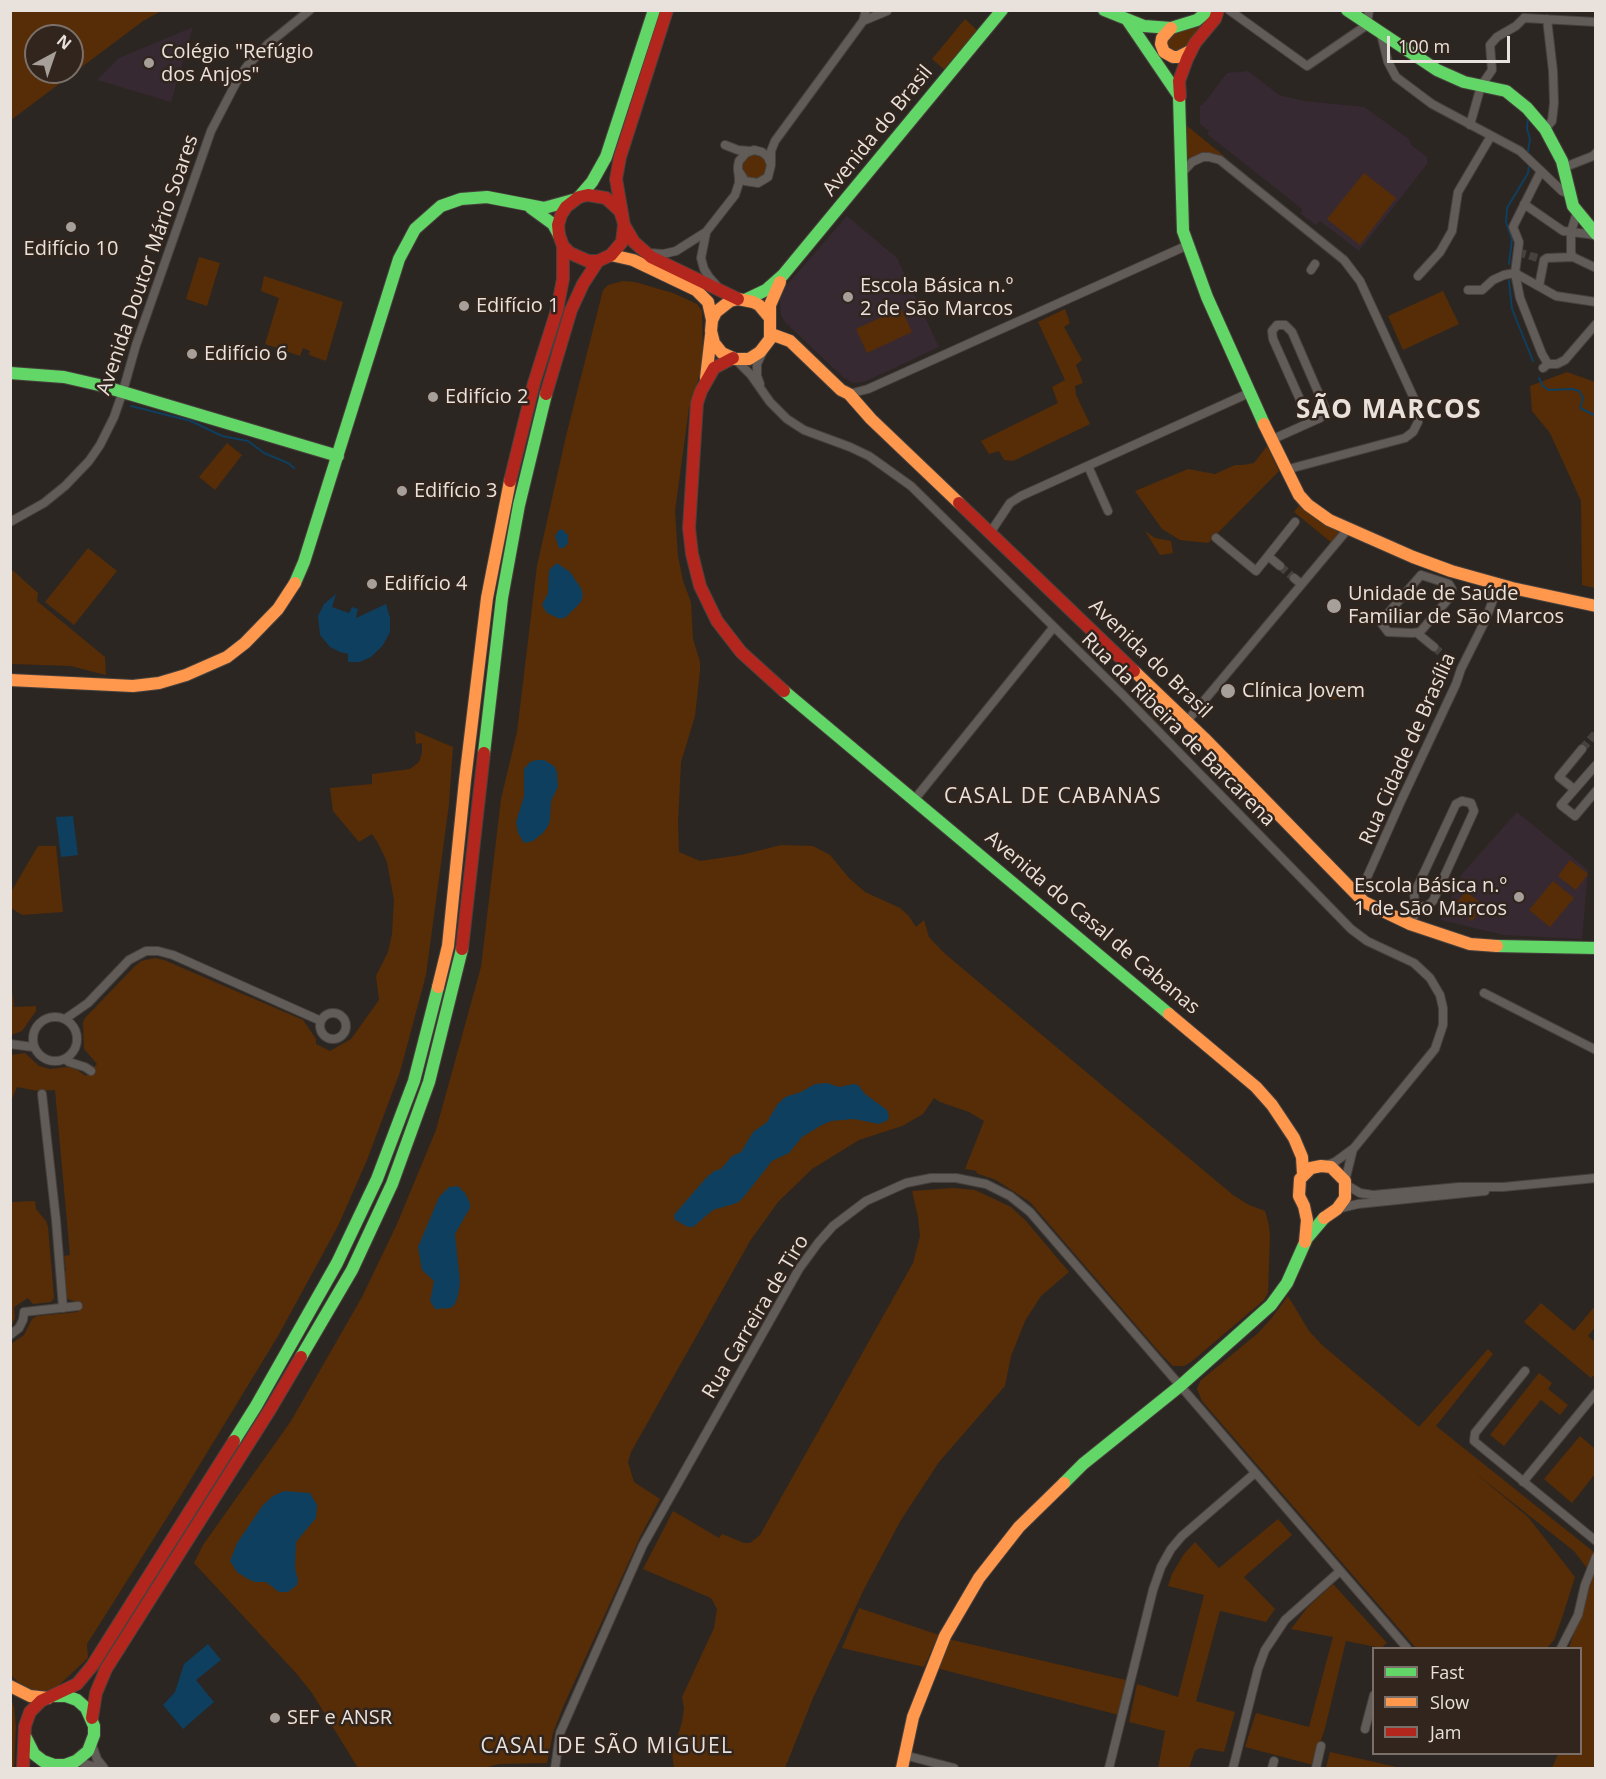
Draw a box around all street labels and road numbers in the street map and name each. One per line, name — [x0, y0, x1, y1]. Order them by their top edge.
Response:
street label: Avenida do Brasil — [818, 61, 938, 201]
street label: Avenida Doutor Mário Soares — [92, 132, 204, 398]
street label: Avenida do Brasil — [1084, 594, 1216, 724]
street label: Rua da Ribeira de Barcarena — [1076, 628, 1280, 832]
street label: Rua Cidade de Brasília — [1355, 649, 1461, 849]
street label: Avenida do Casal de Cabanas — [980, 826, 1204, 1020]
street label: Rua Carreira de Tiro — [698, 1231, 814, 1403]

